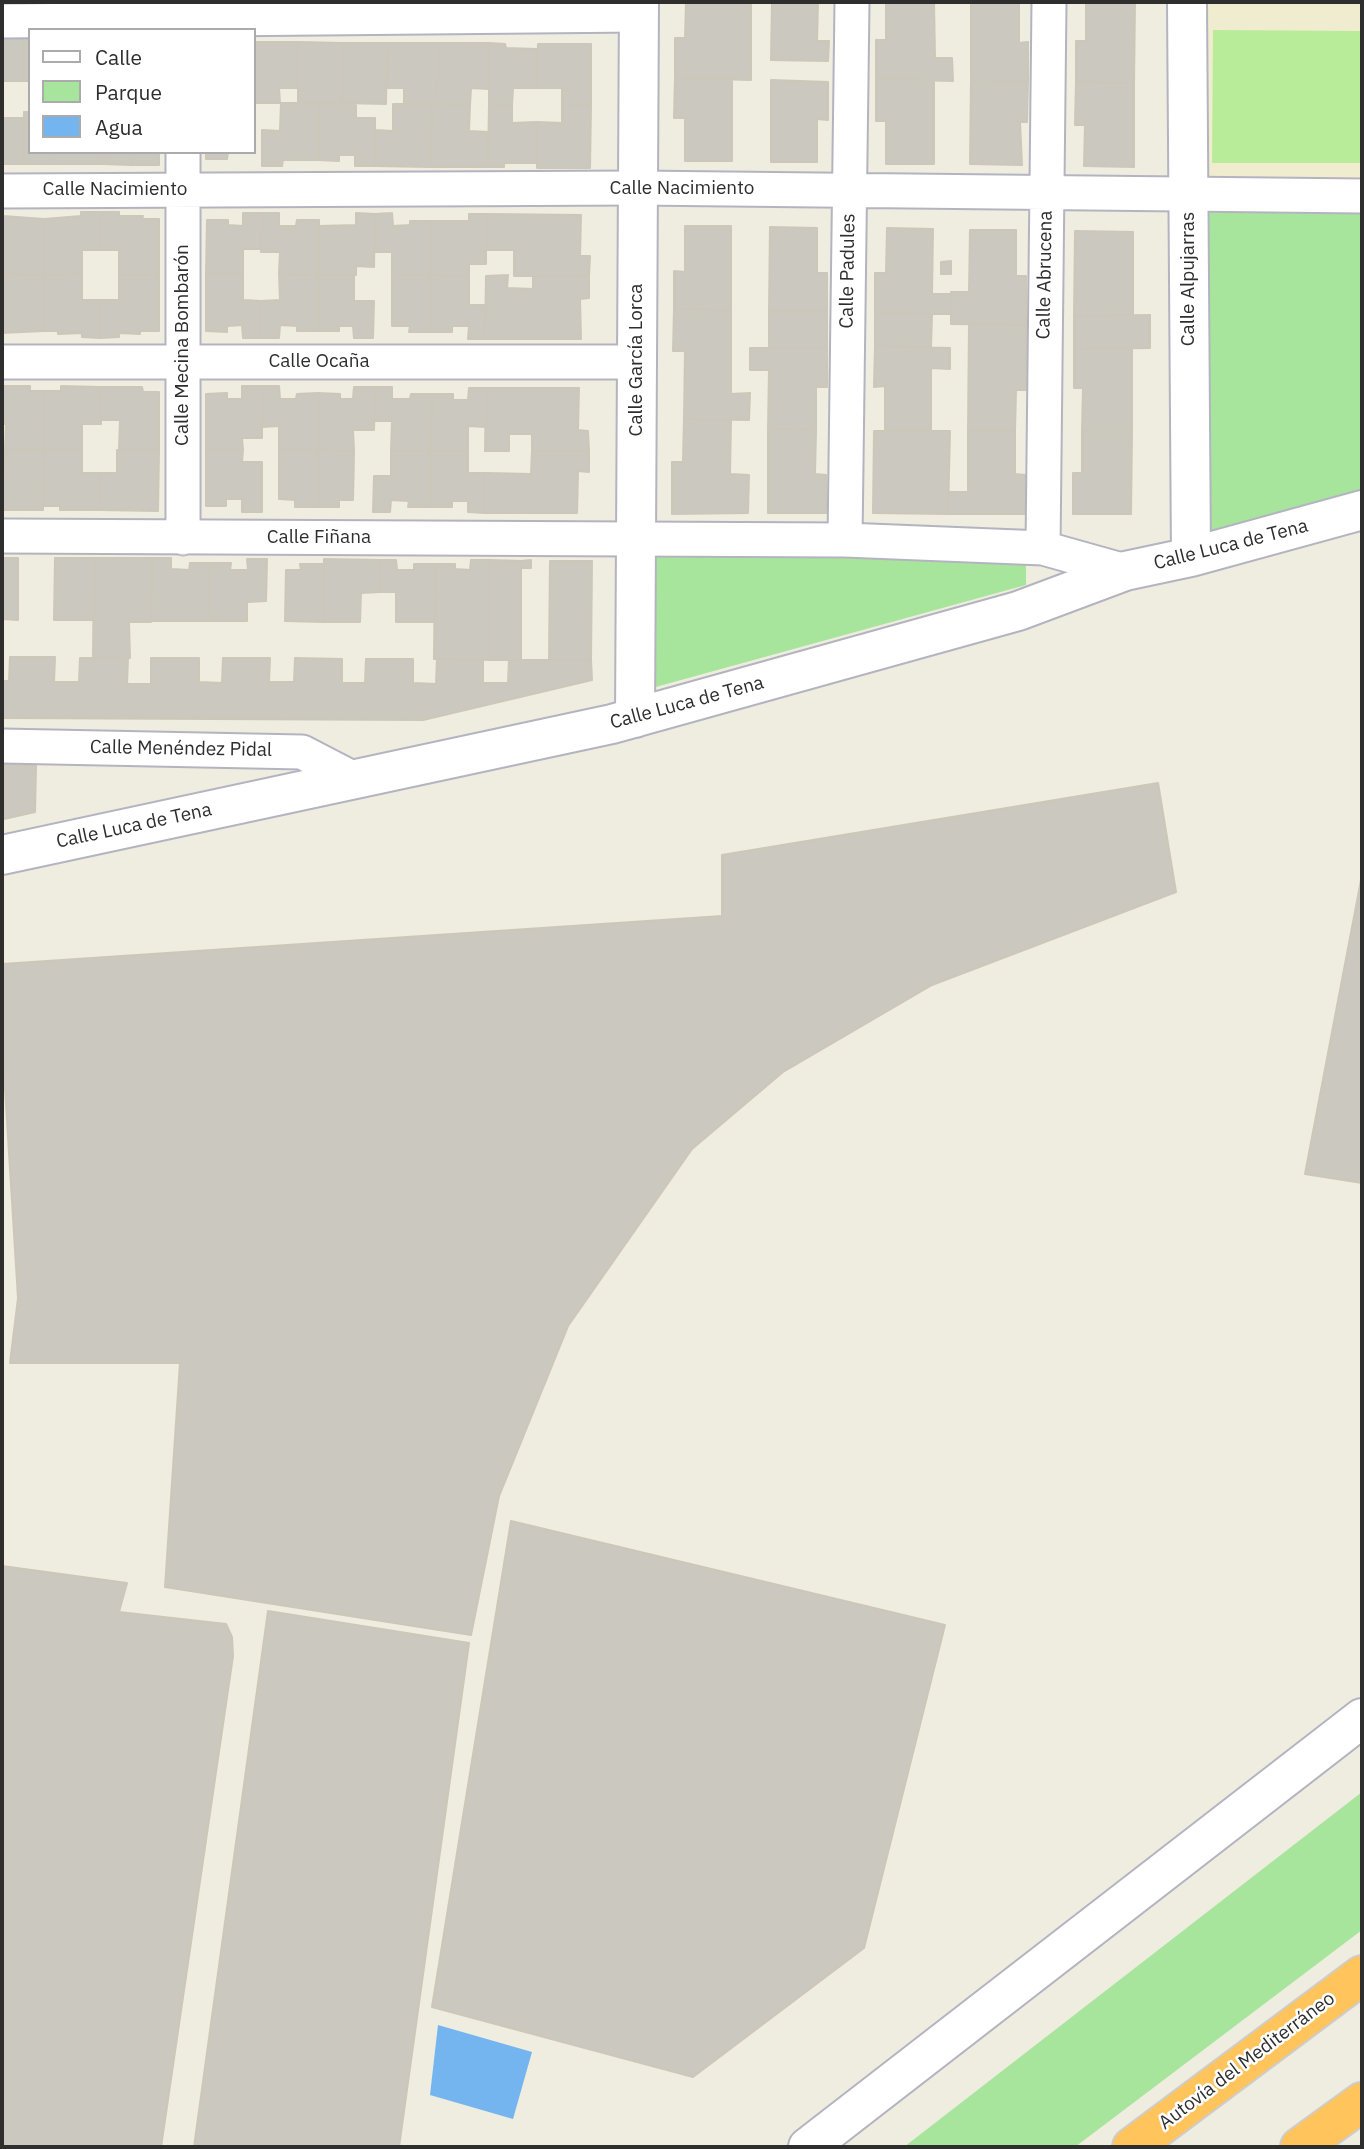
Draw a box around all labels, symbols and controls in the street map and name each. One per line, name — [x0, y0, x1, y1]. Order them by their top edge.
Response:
legend — [28, 28, 256, 154]
text: Calle — [95, 43, 142, 71]
text: Parque — [95, 78, 162, 106]
text: Agua — [95, 113, 143, 141]
street label: Calle Nacimiento — [610, 178, 754, 200]
street label: Calle Nacimiento — [43, 179, 187, 201]
street label: Calle Abrucena — [1032, 210, 1058, 340]
street label: Calle Alpujarras — [1178, 212, 1200, 346]
street label: Calle Padules — [836, 213, 860, 329]
street label: Calle Mecina Bombarón — [172, 244, 194, 446]
street label: Calle García Lorca — [626, 284, 648, 436]
street label: Calle Ocaña — [268, 351, 370, 373]
street label: Calle Luca de Tena — [1151, 515, 1311, 575]
street label: Calle Fiñana — [267, 527, 371, 549]
street label: Calle Luca de Tena — [608, 671, 766, 735]
street label: Calle Menéndez Pidal — [90, 736, 272, 762]
street label: Calle Luca de Tena — [54, 798, 214, 854]
street label: Autovía del Mediterráneo — [1155, 1987, 1339, 2135]

